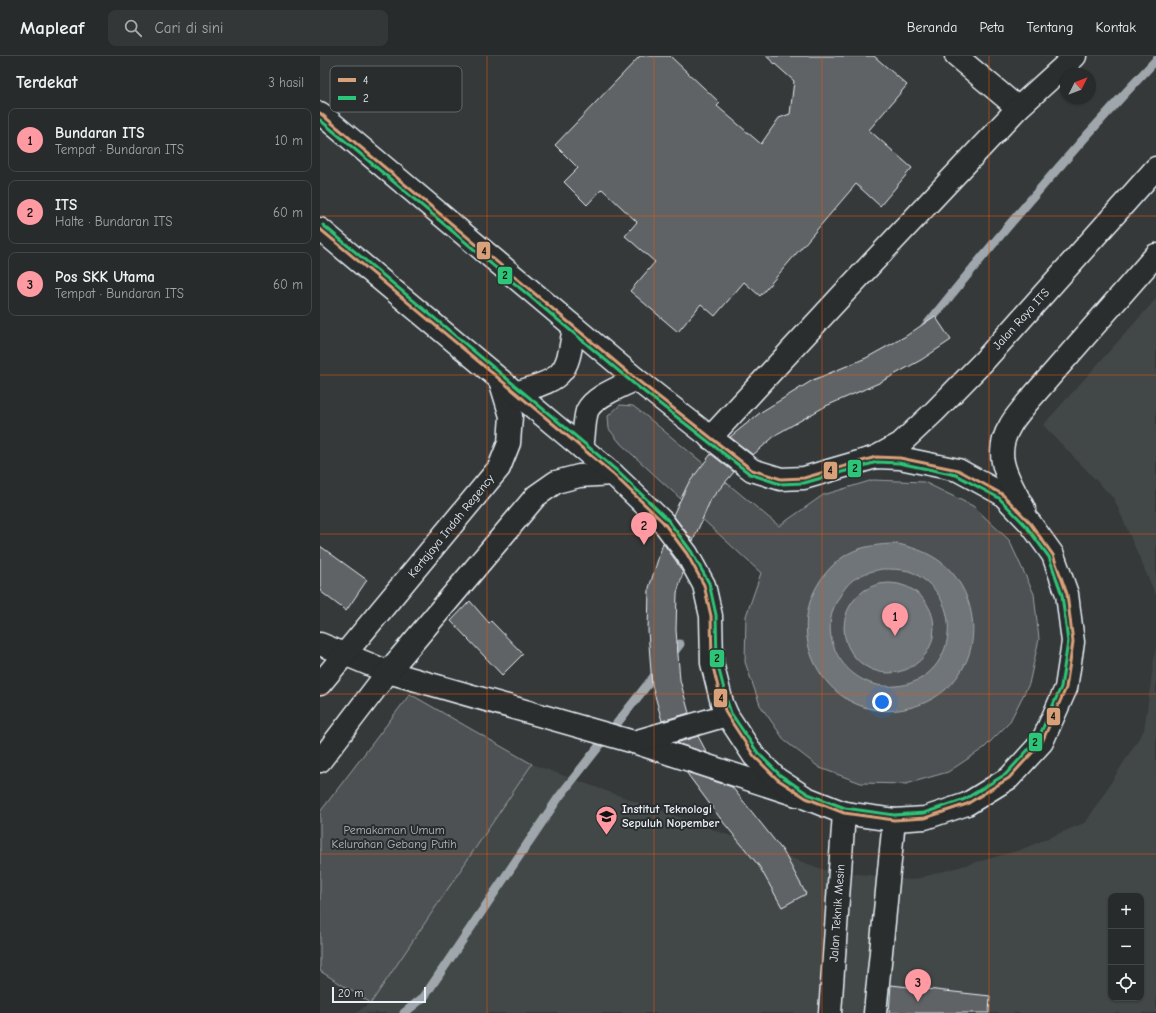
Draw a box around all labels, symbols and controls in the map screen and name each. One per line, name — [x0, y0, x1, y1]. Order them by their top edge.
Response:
search box — [108, 10, 388, 46]
text: Mapleaf — [20, 17, 84, 39]
icon: search — [122, 17, 144, 39]
text: Cari di sini — [154, 19, 223, 37]
text: Beranda — [907, 19, 957, 36]
text: Peta — [979, 19, 1004, 36]
text: Tentang — [1026, 19, 1073, 36]
text: Kontak — [1095, 19, 1136, 36]
legend — [330, 66, 462, 112]
north arrow — [1060, 68, 1096, 104]
text: Terdekat — [16, 73, 78, 92]
text: 4 — [363, 74, 368, 87]
text: 3 hasil — [268, 75, 304, 90]
text: 2 — [363, 92, 369, 105]
text: Bundaran ITS — [55, 124, 144, 142]
text: 1 — [27, 133, 33, 148]
text: 10 m — [275, 133, 303, 148]
text: Tempat · Bundaran ITS — [55, 142, 184, 157]
text: ITS — [55, 196, 77, 214]
text: 2 — [27, 205, 33, 220]
text: 60 m — [273, 205, 303, 220]
text: Halte · Bundaran ITS — [55, 214, 172, 229]
line badge: 4 — [476, 241, 491, 260]
text: 4 — [481, 245, 487, 258]
line badge: 2 — [497, 266, 513, 285]
text: Pos SKK Utama — [55, 268, 155, 286]
text: 2 — [502, 269, 508, 282]
text: 3 — [27, 277, 33, 292]
text: 60 m — [273, 277, 303, 292]
street label: Jalan Raya ITS — [990, 285, 1052, 352]
text: Tempat · Bundaran ITS — [55, 286, 184, 301]
line badge: 2 — [847, 459, 862, 478]
line badge: 4 — [823, 461, 838, 480]
text: 2 — [852, 462, 858, 475]
text: 4 — [827, 464, 833, 477]
street label: Kertajaya Indah Regency — [405, 471, 497, 580]
pin: 2 — [631, 512, 657, 545]
pin: 1 — [882, 603, 908, 636]
line badge: 2 — [709, 649, 725, 668]
text: 2 — [714, 652, 720, 665]
line badge: 4 — [713, 688, 728, 708]
text: 4 — [718, 692, 724, 705]
your location — [872, 692, 892, 712]
line badge: 4 — [1046, 707, 1061, 726]
text: 4 — [1050, 710, 1056, 723]
line badge: 2 — [1028, 732, 1043, 752]
text: 2 — [1032, 736, 1038, 749]
place label: Institut Teknologi Sepuluh Nopember — [622, 802, 719, 830]
school or university icon: Institut Teknologi Sepuluh Nopember — [594, 803, 620, 836]
park label: Pemakaman Umum Kelurahan Gebang Putih — [331, 823, 457, 851]
street label: Jalan Teknik Mesin — [827, 864, 847, 962]
map controls — [1108, 893, 1144, 1001]
button: + — [1108, 893, 1144, 929]
button: − — [1108, 929, 1144, 965]
button: locate — [1108, 965, 1144, 1001]
pin: 3 — [905, 969, 931, 1002]
scale bar — [332, 985, 426, 1004]
text: 20 m — [338, 987, 363, 1000]

